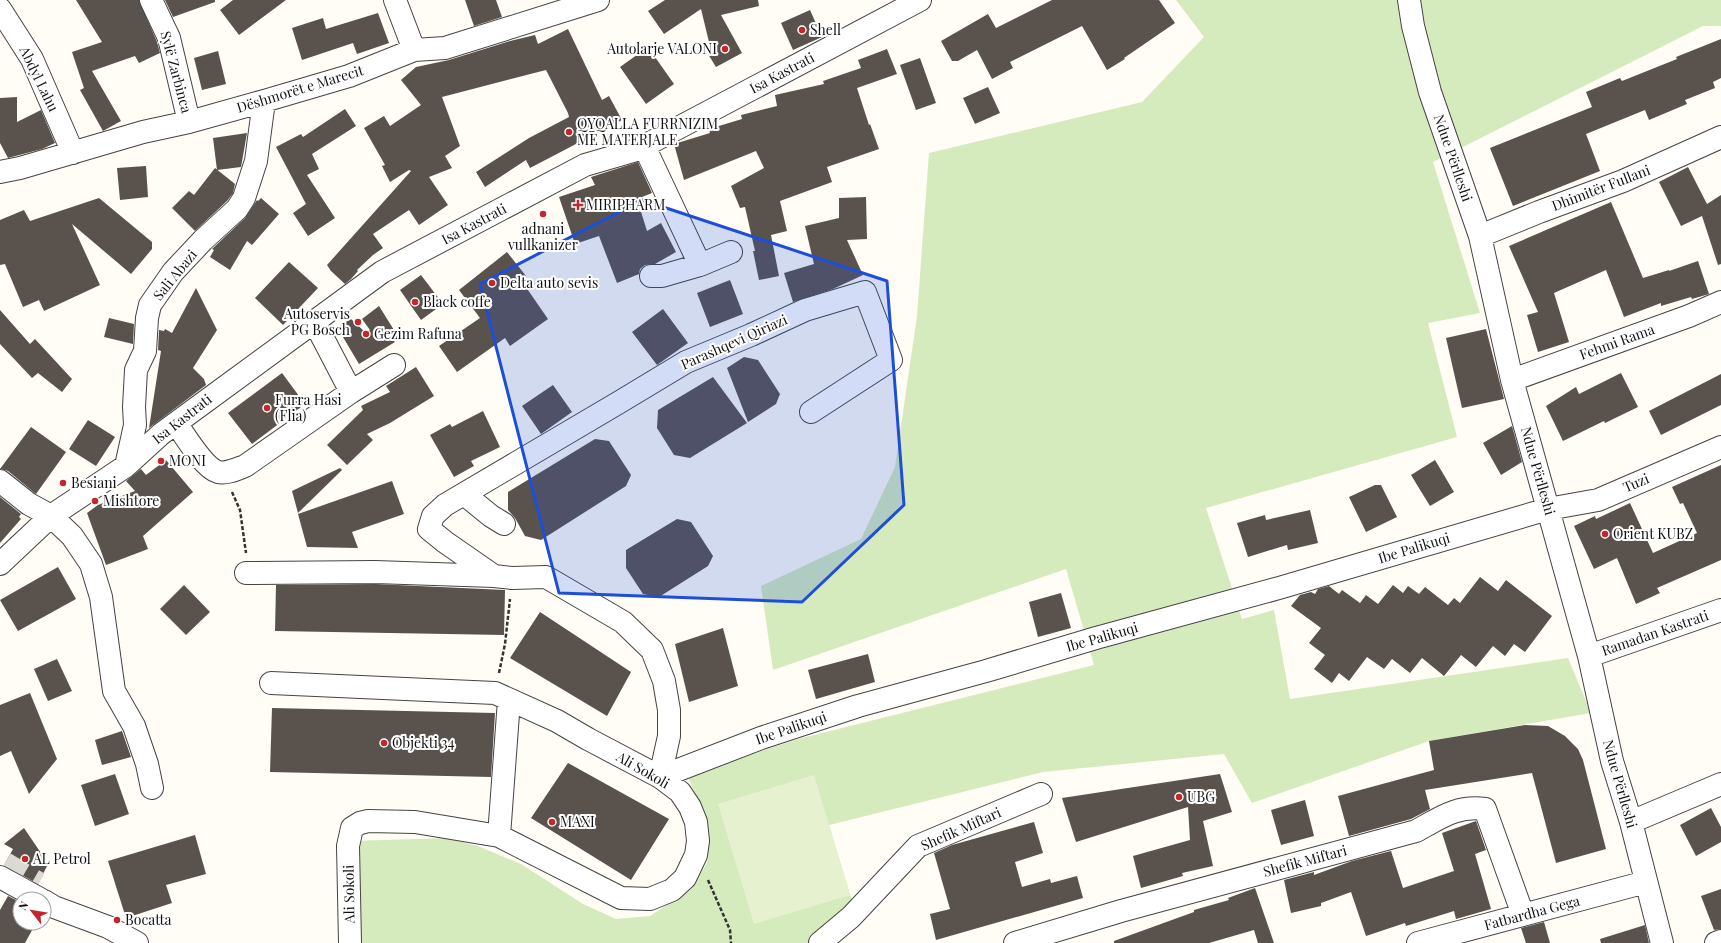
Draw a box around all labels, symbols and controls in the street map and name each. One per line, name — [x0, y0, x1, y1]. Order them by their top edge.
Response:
place label: Shell — [810, 20, 841, 39]
marker: Shell — [797, 25, 807, 35]
street label: Sylë Zarbinca — [156, 29, 197, 115]
place label: Autolarje VALONI — [606, 39, 717, 58]
street label: Abdyl Lahu — [15, 42, 63, 115]
marker: Autolarje VALONI — [720, 44, 730, 54]
street label: Isa Kastrati — [746, 48, 818, 98]
street label: Dëshmorët e Marecit — [234, 60, 367, 117]
street label: Ndue Përlleshi — [1430, 112, 1477, 204]
place label: QYQALLA FURRNIZIM ME MATERJALE — [577, 114, 718, 149]
marker: QYQALLA FURRNIZIM ME MATERJALE — [564, 127, 574, 137]
street label: Dhimitër Fullani — [1549, 160, 1653, 215]
place label: MIRIPHARM — [586, 195, 665, 214]
street label: Isa Kastrati — [438, 199, 510, 249]
marker: MIRIPHARM — [573, 200, 583, 210]
marker: adnani vullkanizer — [538, 209, 548, 219]
place label: adnani vullkanizer — [507, 219, 579, 254]
street label: Sali Abazi — [148, 245, 201, 304]
place label: Delta auto sevis — [500, 273, 598, 292]
marker: Delta auto sevis — [487, 278, 497, 288]
place label: Black coffe — [423, 292, 491, 311]
marker: Black coffe — [410, 297, 420, 307]
place label: Autoservis PG Bosch — [283, 304, 351, 339]
street label: Parashqevi Qiriazi — [678, 310, 790, 374]
marker: Autoservis PG Bosch — [353, 317, 363, 327]
street label: Fehmi Rama — [1577, 319, 1657, 364]
place label: Gezim Rafuna — [374, 324, 462, 343]
marker: Gezim Rafuna — [361, 329, 371, 339]
street label: Isa Kastrati — [148, 389, 215, 448]
place label: Furra Hasi (Flia) — [275, 390, 342, 425]
marker: Furra Hasi (Flia) — [262, 403, 272, 413]
street label: Ndue Përlleshi — [1517, 424, 1560, 517]
place label: MONI — [169, 451, 206, 470]
marker: MONI — [156, 456, 166, 466]
street label: Tuzi — [1620, 469, 1652, 496]
place label: Besiani — [71, 473, 117, 492]
marker: Besiani — [58, 478, 68, 488]
place label: Mishtore — [103, 491, 159, 510]
marker: Mishtore — [90, 496, 100, 506]
place label: Orient KUBZ — [1613, 524, 1693, 543]
street label: Ibe Palikuqi — [1376, 528, 1452, 567]
marker: Orient KUBZ — [1600, 529, 1610, 539]
street label: Ramadan Kastrati — [1599, 605, 1711, 660]
street label: Ibe Palikuqi — [1064, 617, 1140, 656]
street label: Ibe Palikuqi — [753, 706, 829, 749]
place label: Objekti 34 — [392, 733, 455, 752]
street label: Ndue Përlleshi — [1599, 737, 1642, 830]
marker: Objekti 34 — [379, 738, 389, 748]
street label: Ali Sokoli — [612, 746, 673, 792]
place label: UBG — [1187, 787, 1215, 806]
marker: UBG — [1174, 792, 1184, 802]
street label: Shefik Miftari — [918, 802, 1004, 855]
place label: MAXI — [560, 812, 595, 831]
marker: MAXI — [547, 817, 557, 827]
street label: Shefik Miftari — [1261, 840, 1349, 881]
place label: AL Petrol — [32, 849, 91, 868]
marker: AL Petrol — [20, 854, 30, 864]
street label: Ali Sokoli — [338, 865, 359, 924]
north arrow — [12, 891, 52, 931]
street label: Fatbardha Gega — [1482, 891, 1582, 934]
text: N — [15, 898, 32, 913]
place label: Bocatta — [125, 910, 172, 929]
marker: Bocatta — [112, 915, 122, 925]

